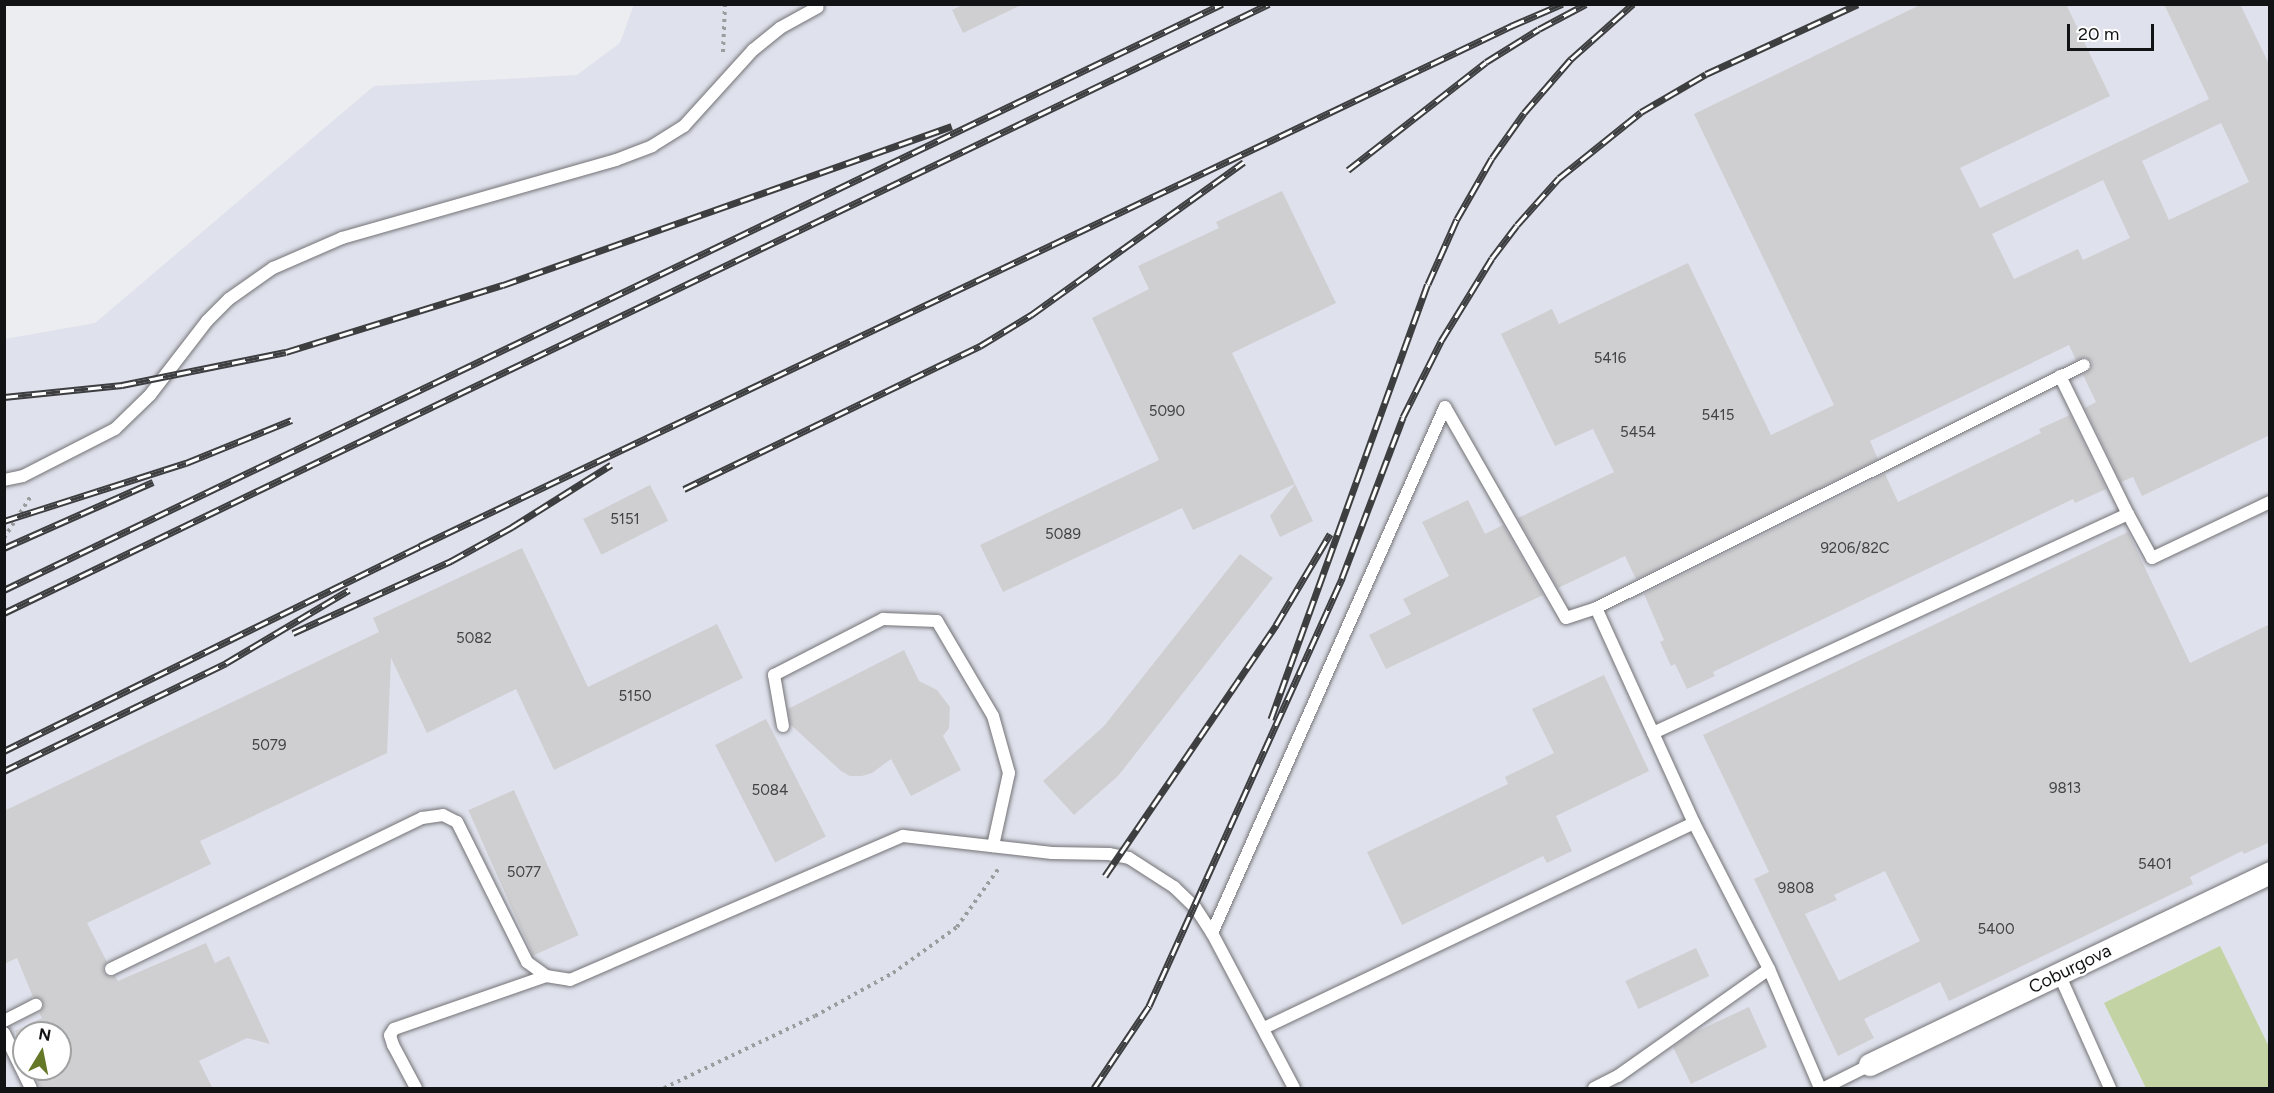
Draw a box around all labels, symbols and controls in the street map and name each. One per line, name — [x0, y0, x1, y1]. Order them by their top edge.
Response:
scale bar — [2070, 12, 2157, 50]
text: 20 m — [2078, 23, 2119, 45]
house number: 5416 — [1594, 350, 1626, 368]
house number: 5090 — [1149, 403, 1185, 421]
house number: 5415 — [1702, 407, 1734, 425]
house number: 5454 — [1620, 424, 1656, 442]
house number: 5151 — [610, 511, 640, 529]
house number: 5089 — [1045, 526, 1081, 544]
house number: 9206/82C — [1820, 540, 1890, 558]
house number: 5082 — [456, 630, 492, 648]
house number: 5150 — [618, 688, 652, 706]
house number: 5079 — [252, 737, 286, 755]
house number: 9813 — [2049, 780, 2081, 798]
house number: 5084 — [752, 782, 788, 800]
house number: 5401 — [2138, 856, 2172, 874]
house number: 5077 — [507, 864, 541, 882]
house number: 9808 — [1778, 880, 1814, 898]
house number: 5400 — [1977, 921, 2015, 939]
street label: Coburgova — [2025, 940, 2115, 998]
north arrow — [12, 1021, 72, 1081]
text: N — [37, 1024, 53, 1045]

